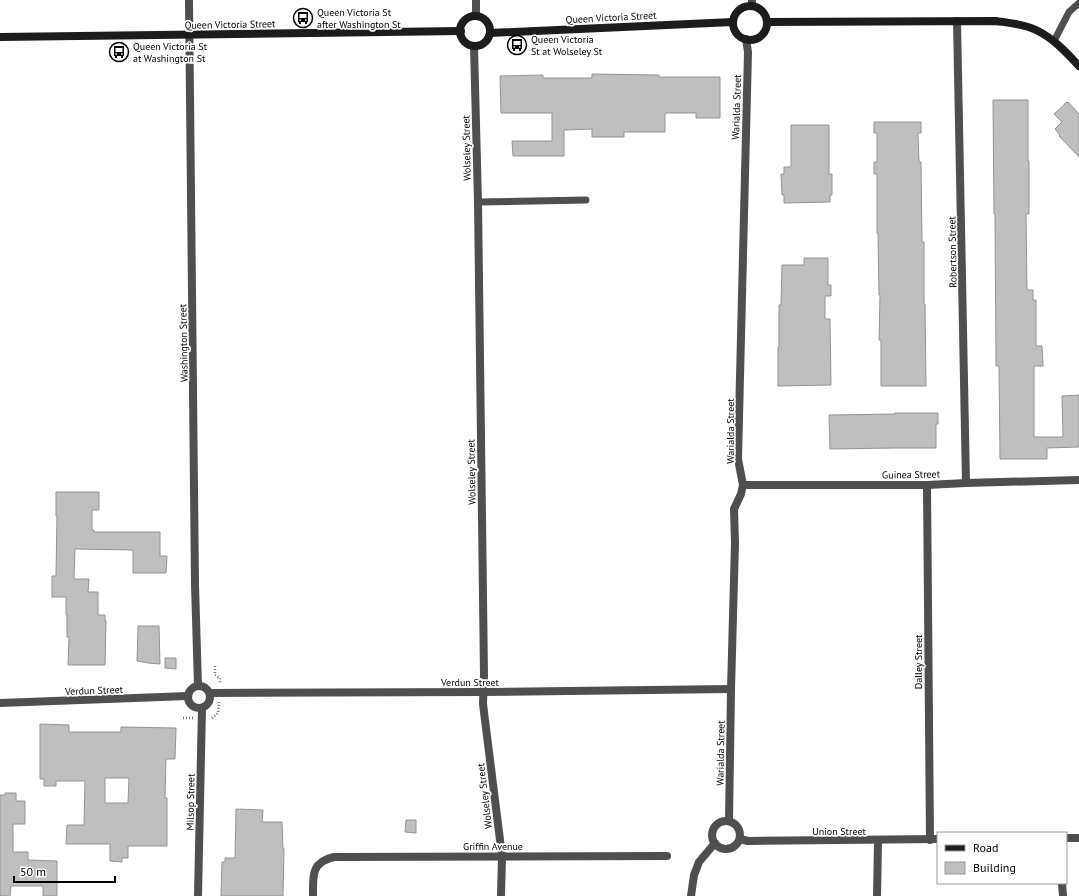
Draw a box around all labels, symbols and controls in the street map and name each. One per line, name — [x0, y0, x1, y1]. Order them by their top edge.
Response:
place label: Queen Victoria St after Washington St — [317, 6, 401, 31]
bus stop icon: Queen Victoria St after Washington St — [292, 7, 314, 29]
street label: Queen Victoria Street — [565, 9, 657, 26]
street label: Queen Victoria Street — [184, 17, 276, 32]
place label: Queen Victoria St at Wolseley St — [531, 33, 603, 58]
bus stop icon: Queen Victoria St at Wolseley St — [506, 34, 528, 56]
place label: Queen Victoria St at Washington St — [133, 40, 208, 65]
bus stop icon: Queen Victoria St at Washington St — [108, 41, 130, 63]
street label: Warialda Street — [729, 74, 744, 140]
street label: Wolseley Street — [459, 114, 474, 181]
street label: Robertson Street — [945, 215, 960, 288]
street label: Washington Street — [176, 303, 191, 382]
street label: Warialda Street — [724, 398, 737, 464]
street label: Wolseley Street — [464, 438, 479, 505]
street label: Guinea Street — [882, 467, 941, 482]
street label: Dalley Street — [912, 634, 925, 689]
street label: Verdun Street — [440, 676, 500, 689]
street label: Verdun Street — [64, 683, 124, 698]
street label: Warialda Street — [713, 720, 728, 786]
street label: Wolseley Street — [474, 762, 495, 829]
street label: Milsop Street — [184, 773, 198, 830]
street label: Union Street — [812, 825, 866, 838]
legend — [937, 832, 1067, 884]
street label: Griffin Avenue — [463, 840, 523, 853]
text: Road — [973, 840, 998, 855]
scale bar — [14, 858, 115, 884]
text: Building — [973, 860, 1016, 875]
text: 50 m — [20, 864, 46, 879]

